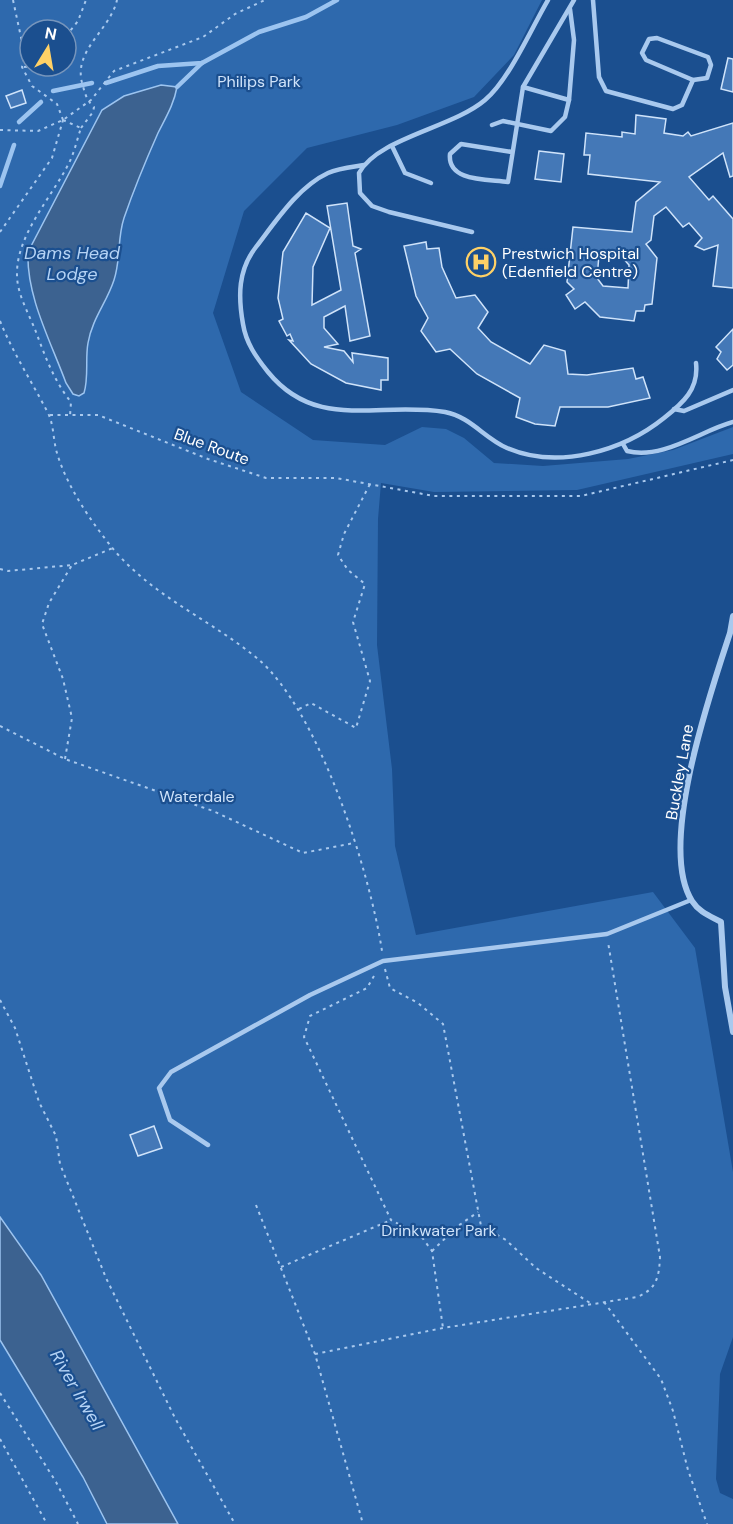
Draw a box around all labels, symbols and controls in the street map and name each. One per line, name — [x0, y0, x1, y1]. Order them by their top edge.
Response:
north arrow — [18, 18, 78, 78]
text: N — [43, 22, 58, 45]
park label: Philips Park — [217, 71, 301, 92]
water label: Dams Head Lodge — [24, 241, 121, 286]
place label: Prestwich Hospital (Edenfield Centre) — [502, 243, 639, 282]
hospital icon: Prestwich Hospital (Edenfield Centre) — [465, 246, 497, 278]
street label: Blue Route — [171, 423, 252, 470]
street label: Buckley Lane — [661, 723, 698, 822]
park label: Waterdale — [159, 786, 235, 807]
park label: Drinkwater Park — [381, 1220, 497, 1241]
water label: River Irwell — [44, 1345, 110, 1435]

